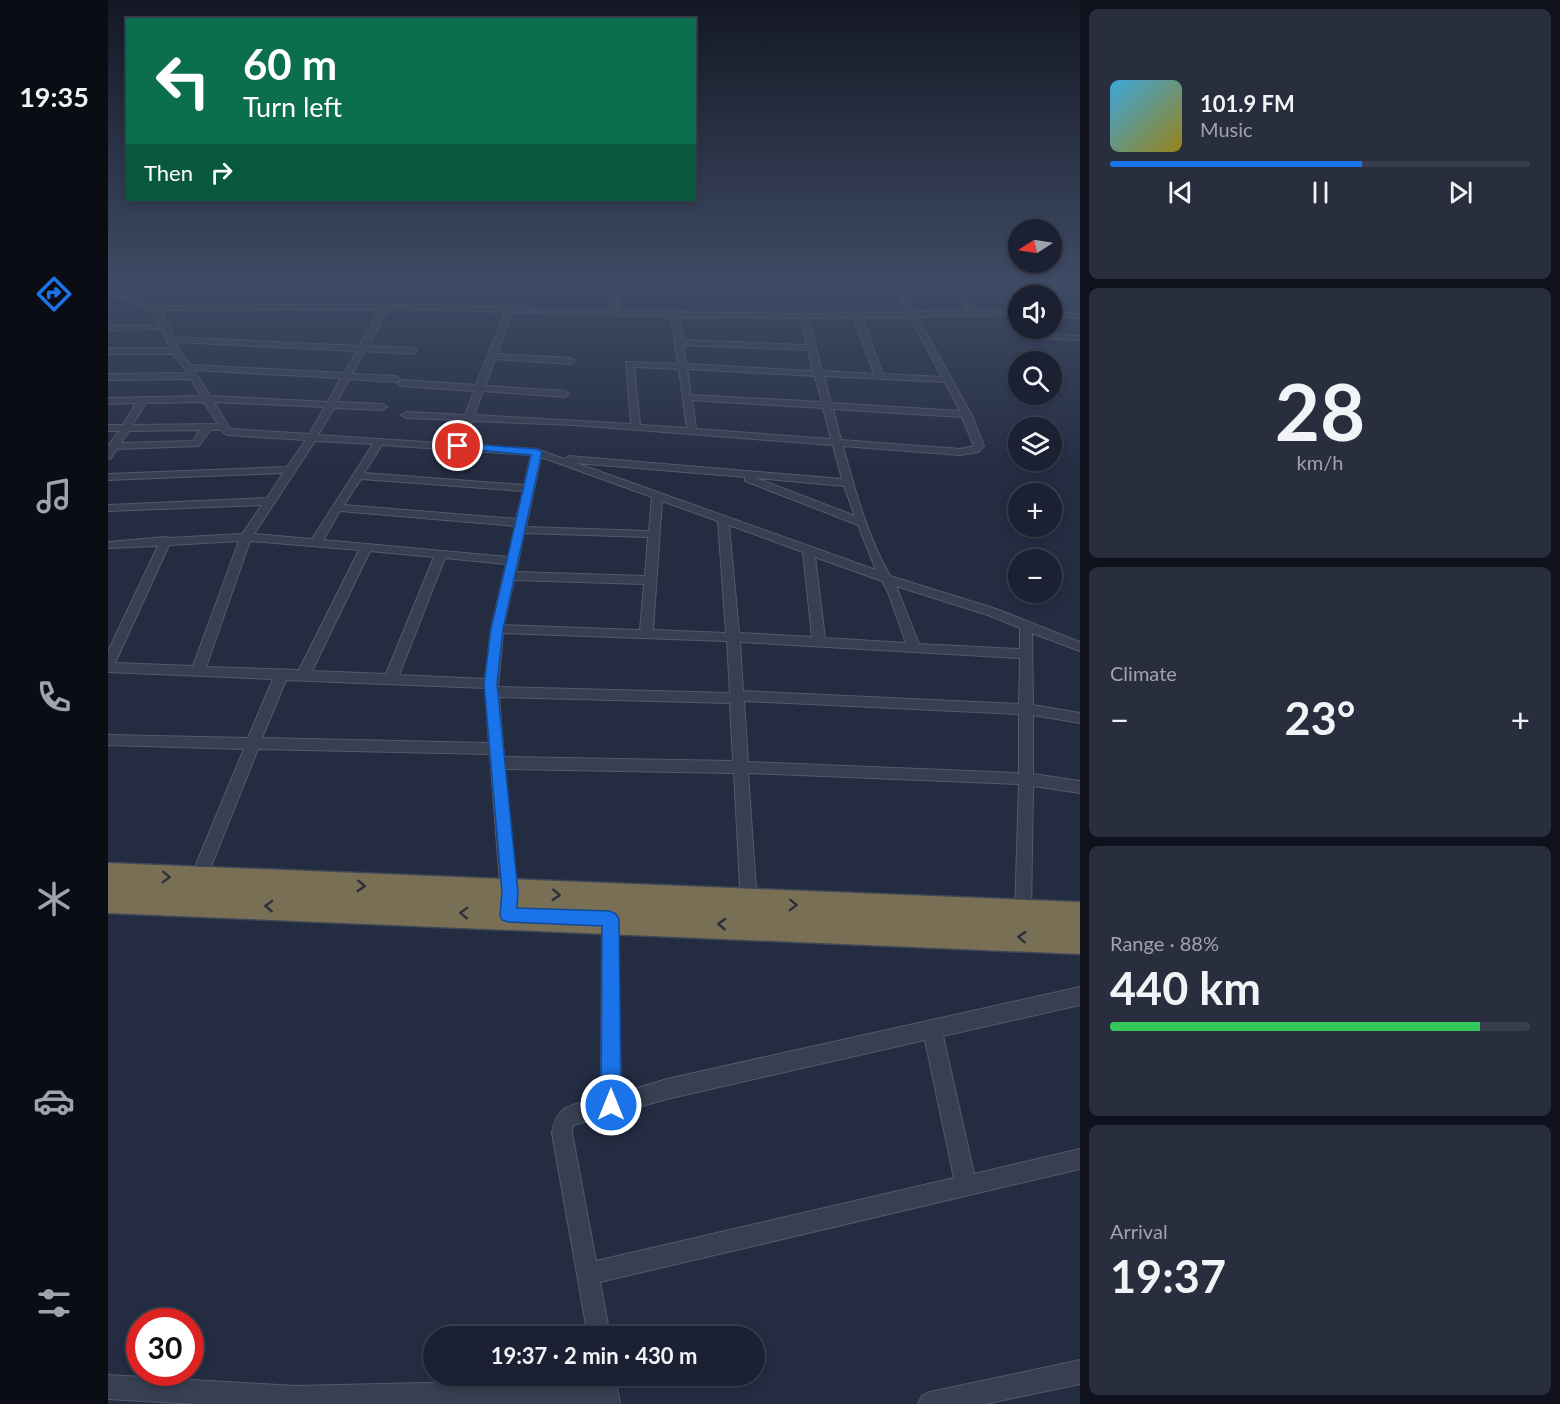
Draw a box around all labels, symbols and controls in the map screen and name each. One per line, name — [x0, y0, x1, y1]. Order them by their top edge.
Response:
text: 60 m — [243, 39, 337, 89]
icon: left — [144, 42, 222, 120]
text: 19:35 — [19, 80, 89, 113]
text: Turn left — [243, 90, 342, 123]
text: 101.9 FM — [1200, 90, 1295, 117]
text: Music — [1200, 117, 1253, 141]
icon: right — [205, 156, 238, 189]
text: Then — [144, 159, 193, 186]
icon: previous — [1164, 176, 1197, 209]
icon: pause — [1304, 176, 1337, 209]
icon: next — [1444, 176, 1477, 209]
north arrow — [1008, 219, 1062, 273]
map controls — [1008, 219, 1062, 603]
icon: directions — [33, 273, 75, 315]
button: sound — [1008, 285, 1062, 339]
button: search — [1008, 351, 1062, 405]
text: 28 — [1275, 364, 1365, 458]
button: layers — [1008, 417, 1062, 471]
pin — [432, 420, 483, 471]
icon: arrive — [441, 429, 474, 462]
text: km/h — [1297, 450, 1343, 474]
icon: music — [33, 475, 75, 517]
button: + — [1008, 483, 1062, 537]
button: − — [1008, 549, 1062, 603]
text: Climate — [1110, 661, 1177, 685]
icon: phone — [33, 676, 75, 718]
text: 23° — [1285, 691, 1355, 745]
text: − — [1110, 699, 1129, 739]
text: + — [1511, 699, 1530, 739]
one-way arrow — [162, 871, 171, 884]
icon: climate — [33, 878, 75, 920]
one-way arrow — [357, 880, 366, 892]
one-way arrow — [552, 888, 561, 901]
one-way arrow — [788, 898, 797, 911]
one-way arrow — [265, 899, 274, 912]
one-way arrow — [460, 907, 469, 920]
one-way arrow — [717, 917, 726, 930]
one-way arrow — [1017, 930, 1026, 943]
text: Range · 88% — [1110, 931, 1219, 955]
text: 440 km — [1110, 961, 1261, 1015]
position arrow — [579, 1073, 643, 1137]
icon: car — [33, 1080, 75, 1122]
text: Arrival — [1110, 1219, 1168, 1243]
text: 19:37 — [1110, 1249, 1226, 1303]
icon: filters — [33, 1282, 75, 1324]
speed limit sign: 30 — [126, 1308, 204, 1386]
text: 19:37 · 2 min · 430 m — [491, 1342, 697, 1369]

